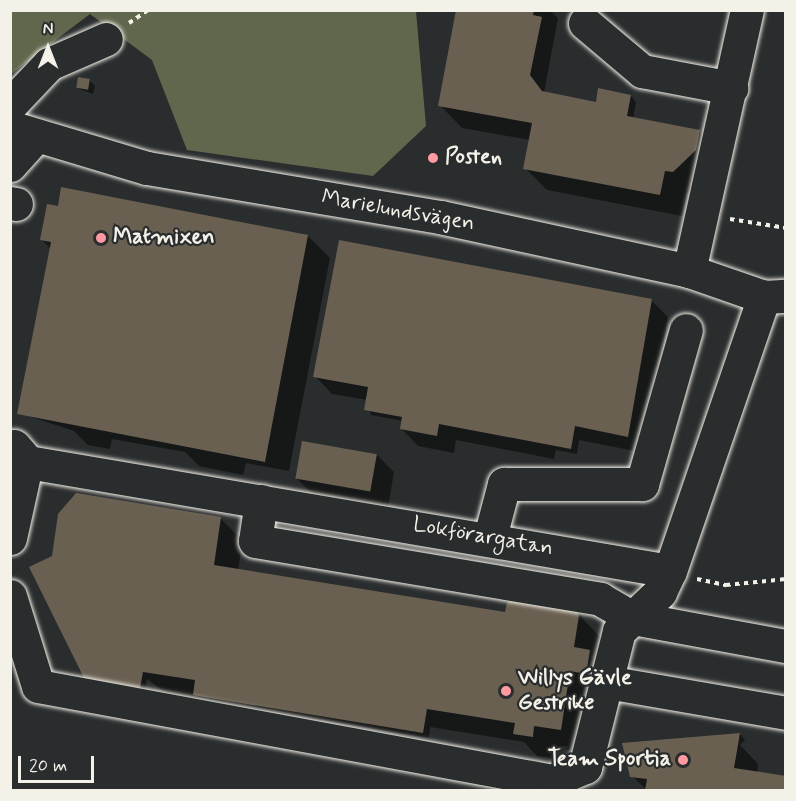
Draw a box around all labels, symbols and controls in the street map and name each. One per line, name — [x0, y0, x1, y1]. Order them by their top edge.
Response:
north arrow — [18, 18, 78, 78]
text: N — [43, 19, 53, 40]
place label: Posten — [445, 145, 502, 171]
marker: Posten — [426, 151, 440, 165]
street label: Marielundsvägen — [319, 185, 477, 237]
place label: Matmixen — [113, 225, 215, 251]
marker: Matmixen — [94, 231, 108, 245]
street label: Lokförargatan — [411, 512, 555, 562]
place label: Willys Gävle Gestrike — [518, 665, 631, 716]
marker: Willys Gävle Gestrike — [499, 684, 513, 698]
scale bar — [21, 744, 98, 782]
place label: Team Sportia — [546, 747, 671, 773]
marker: Team Sportia — [676, 753, 690, 767]
text: 20 m — [29, 754, 67, 778]

